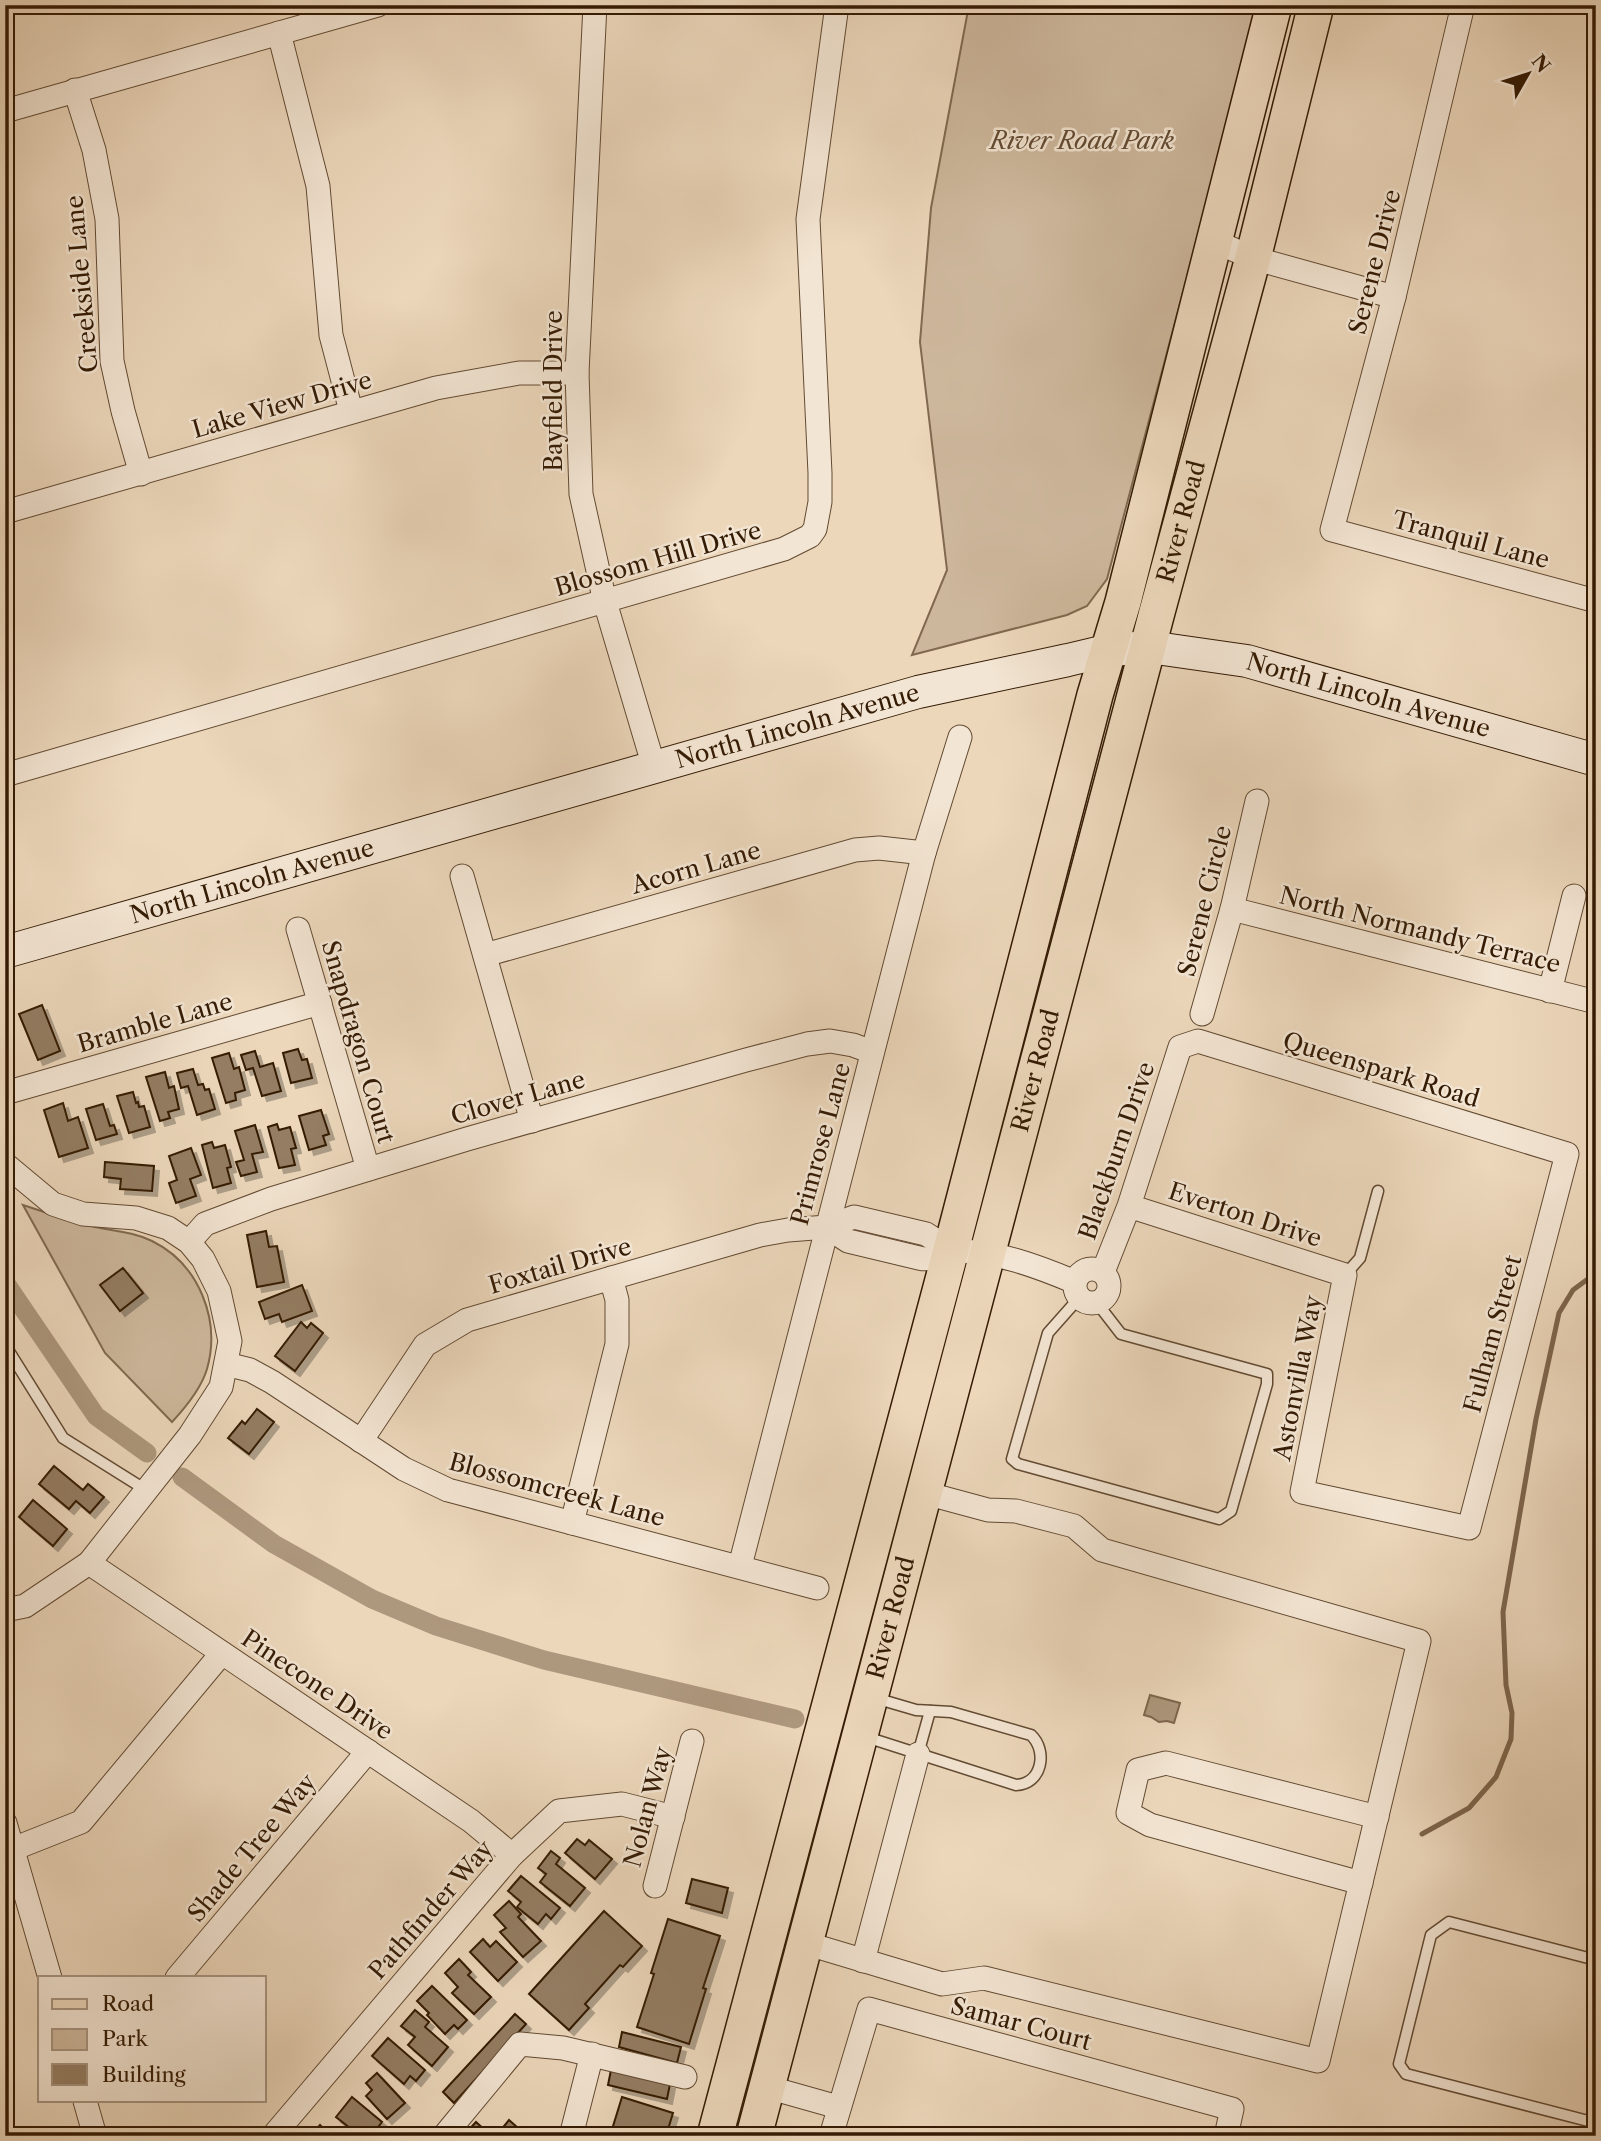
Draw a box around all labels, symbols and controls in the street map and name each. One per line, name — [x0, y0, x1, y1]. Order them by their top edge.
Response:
north arrow — [1492, 38, 1562, 108]
text: N — [1527, 50, 1555, 77]
park label: River Road Park — [988, 126, 1174, 155]
street label: Serene Drive — [1343, 186, 1407, 337]
street label: Creekside Lane — [59, 194, 104, 374]
street label: Bayfield Drive — [539, 310, 568, 472]
street label: Lake View Drive — [189, 365, 375, 444]
street label: River Road — [1151, 457, 1212, 586]
street label: Tranquil Lane — [1390, 505, 1553, 574]
street label: Blossom Hill Drive — [551, 515, 765, 602]
street label: North Lincoln Avenue — [1243, 647, 1494, 743]
street label: North Lincoln Avenue — [672, 677, 923, 774]
street label: Serene Circle — [1172, 822, 1237, 979]
street label: North Lincoln Avenue — [127, 833, 377, 930]
street label: Acorn Lane — [627, 835, 764, 900]
street label: North Normandy Terrace — [1277, 881, 1564, 979]
street label: Snapdragon Court — [316, 937, 401, 1147]
street label: Bramble Lane — [74, 987, 236, 1059]
street label: River Road — [1005, 1006, 1065, 1135]
street label: Queenspark Road — [1279, 1026, 1483, 1113]
street label: Blackburn Drive — [1073, 1058, 1161, 1244]
street label: Primrose Lane — [785, 1059, 856, 1228]
street label: Clover Lane — [447, 1065, 588, 1131]
street label: Everton Drive — [1165, 1176, 1325, 1253]
street label: Foxtail Drive — [485, 1231, 634, 1300]
street label: Fulham Street — [1458, 1251, 1528, 1416]
street label: Astonvilla Way — [1267, 1292, 1328, 1464]
street label: Blossomcreek Lane — [446, 1447, 668, 1532]
street label: River Road — [860, 1553, 921, 1682]
street label: Pinecone Drive — [236, 1623, 398, 1746]
street label: Nolan Way — [617, 1743, 678, 1870]
street label: Shade Tree Way — [181, 1767, 322, 1928]
street label: Pathfinder Way — [362, 1834, 499, 1985]
legend — [38, 1976, 266, 2102]
text: Road — [102, 1991, 154, 2016]
street label: Samar Court — [948, 1991, 1095, 2056]
text: Park — [102, 2026, 148, 2051]
text: Building — [102, 2062, 187, 2087]

